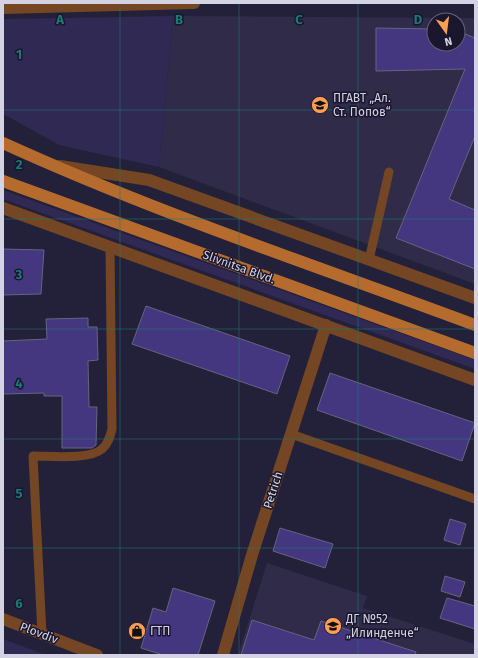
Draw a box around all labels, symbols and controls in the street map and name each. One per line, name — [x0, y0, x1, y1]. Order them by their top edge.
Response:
text: A — [55, 12, 64, 27]
text: B — [175, 12, 183, 27]
text: C — [295, 12, 303, 27]
text: D — [414, 12, 423, 27]
north arrow — [426, 12, 466, 52]
text: N — [443, 34, 453, 48]
text: 1 — [16, 47, 22, 62]
place label: ПГАВТ „Ал. Ст. Попов“ — [333, 91, 391, 119]
school or university icon: ПГАВТ „Ал. Ст. Попов“ — [310, 95, 330, 115]
text: 2 — [16, 157, 23, 172]
street label: Slivnitsa Blvd. — [201, 247, 277, 287]
text: 3 — [15, 267, 23, 282]
text: 4 — [15, 376, 23, 391]
street label: Petrich — [260, 470, 286, 510]
text: 5 — [16, 486, 23, 501]
text: 6 — [15, 596, 23, 611]
place label: ДГ №52 „Илинденче“ — [345, 612, 419, 640]
school or university icon: ДГ №52 „Илинденче“ — [323, 616, 343, 636]
street label: Plovdiv — [18, 619, 60, 647]
shop icon: ГТП — [127, 621, 147, 641]
place label: ГТП — [150, 624, 170, 638]

